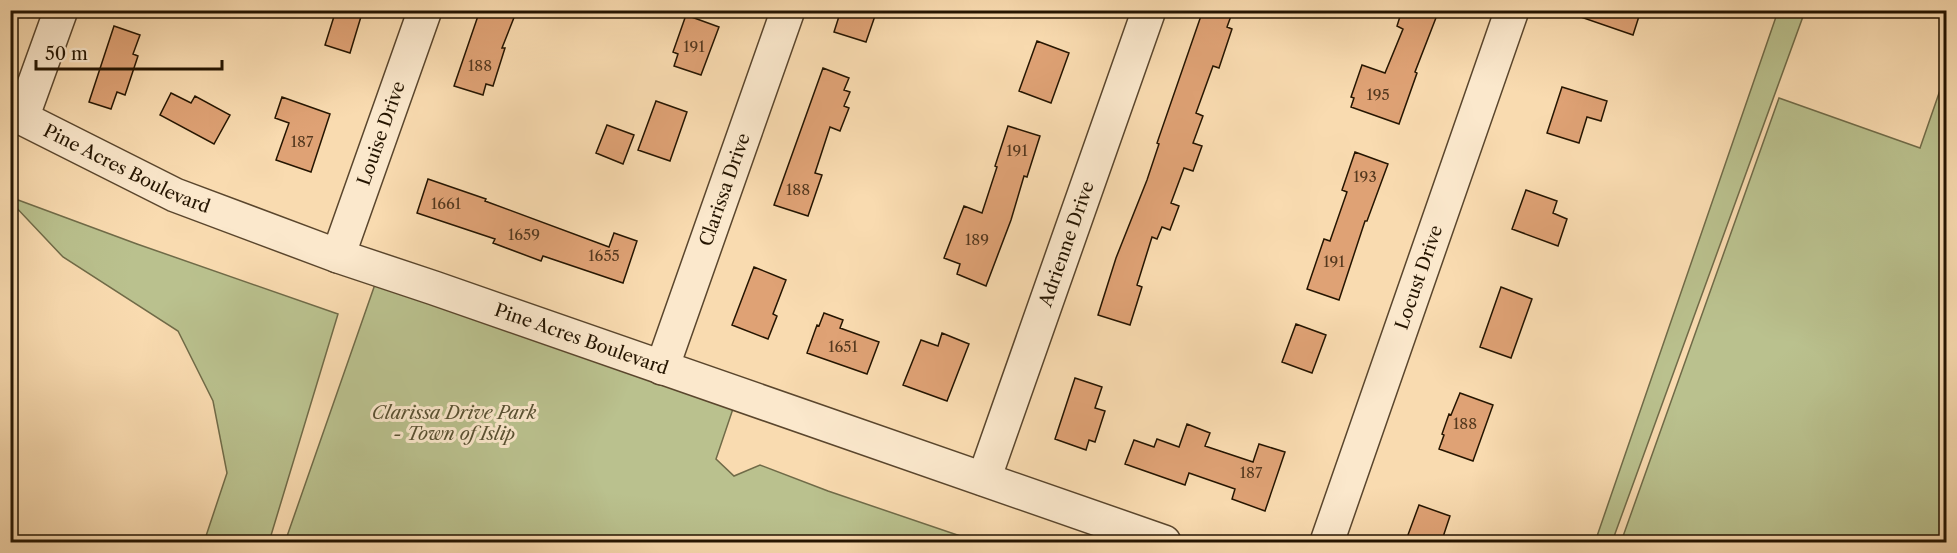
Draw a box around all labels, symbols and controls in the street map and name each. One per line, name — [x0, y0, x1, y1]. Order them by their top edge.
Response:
scale bar — [36, 33, 222, 71]
house number: 191 — [683, 37, 705, 56]
text: 50 m — [45, 43, 88, 65]
house number: 188 — [468, 56, 492, 75]
street label: Louise Drive — [353, 78, 410, 188]
house number: 195 — [1366, 85, 1390, 104]
street label: Pine Acres Boulevard — [40, 120, 213, 218]
street label: Clarissa Drive — [695, 130, 755, 249]
house number: 187 — [291, 132, 314, 151]
house number: 191 — [1006, 141, 1028, 160]
house number: 193 — [1353, 167, 1377, 186]
street label: Adrienne Drive — [1034, 178, 1099, 311]
house number: 188 — [786, 180, 810, 199]
house number: 1661 — [431, 194, 462, 213]
street label: Locust Drive — [1391, 222, 1447, 333]
house number: 1659 — [508, 225, 540, 244]
house number: 189 — [965, 230, 989, 249]
house number: 1655 — [588, 246, 620, 265]
house number: 191 — [1323, 252, 1345, 271]
street label: Pine Acres Boulevard — [492, 299, 671, 380]
house number: 1651 — [828, 337, 858, 356]
park label: Clarissa Drive Park - Town of Islip — [372, 402, 537, 445]
house number: 188 — [1453, 414, 1477, 433]
house number: 187 — [1240, 463, 1263, 482]

